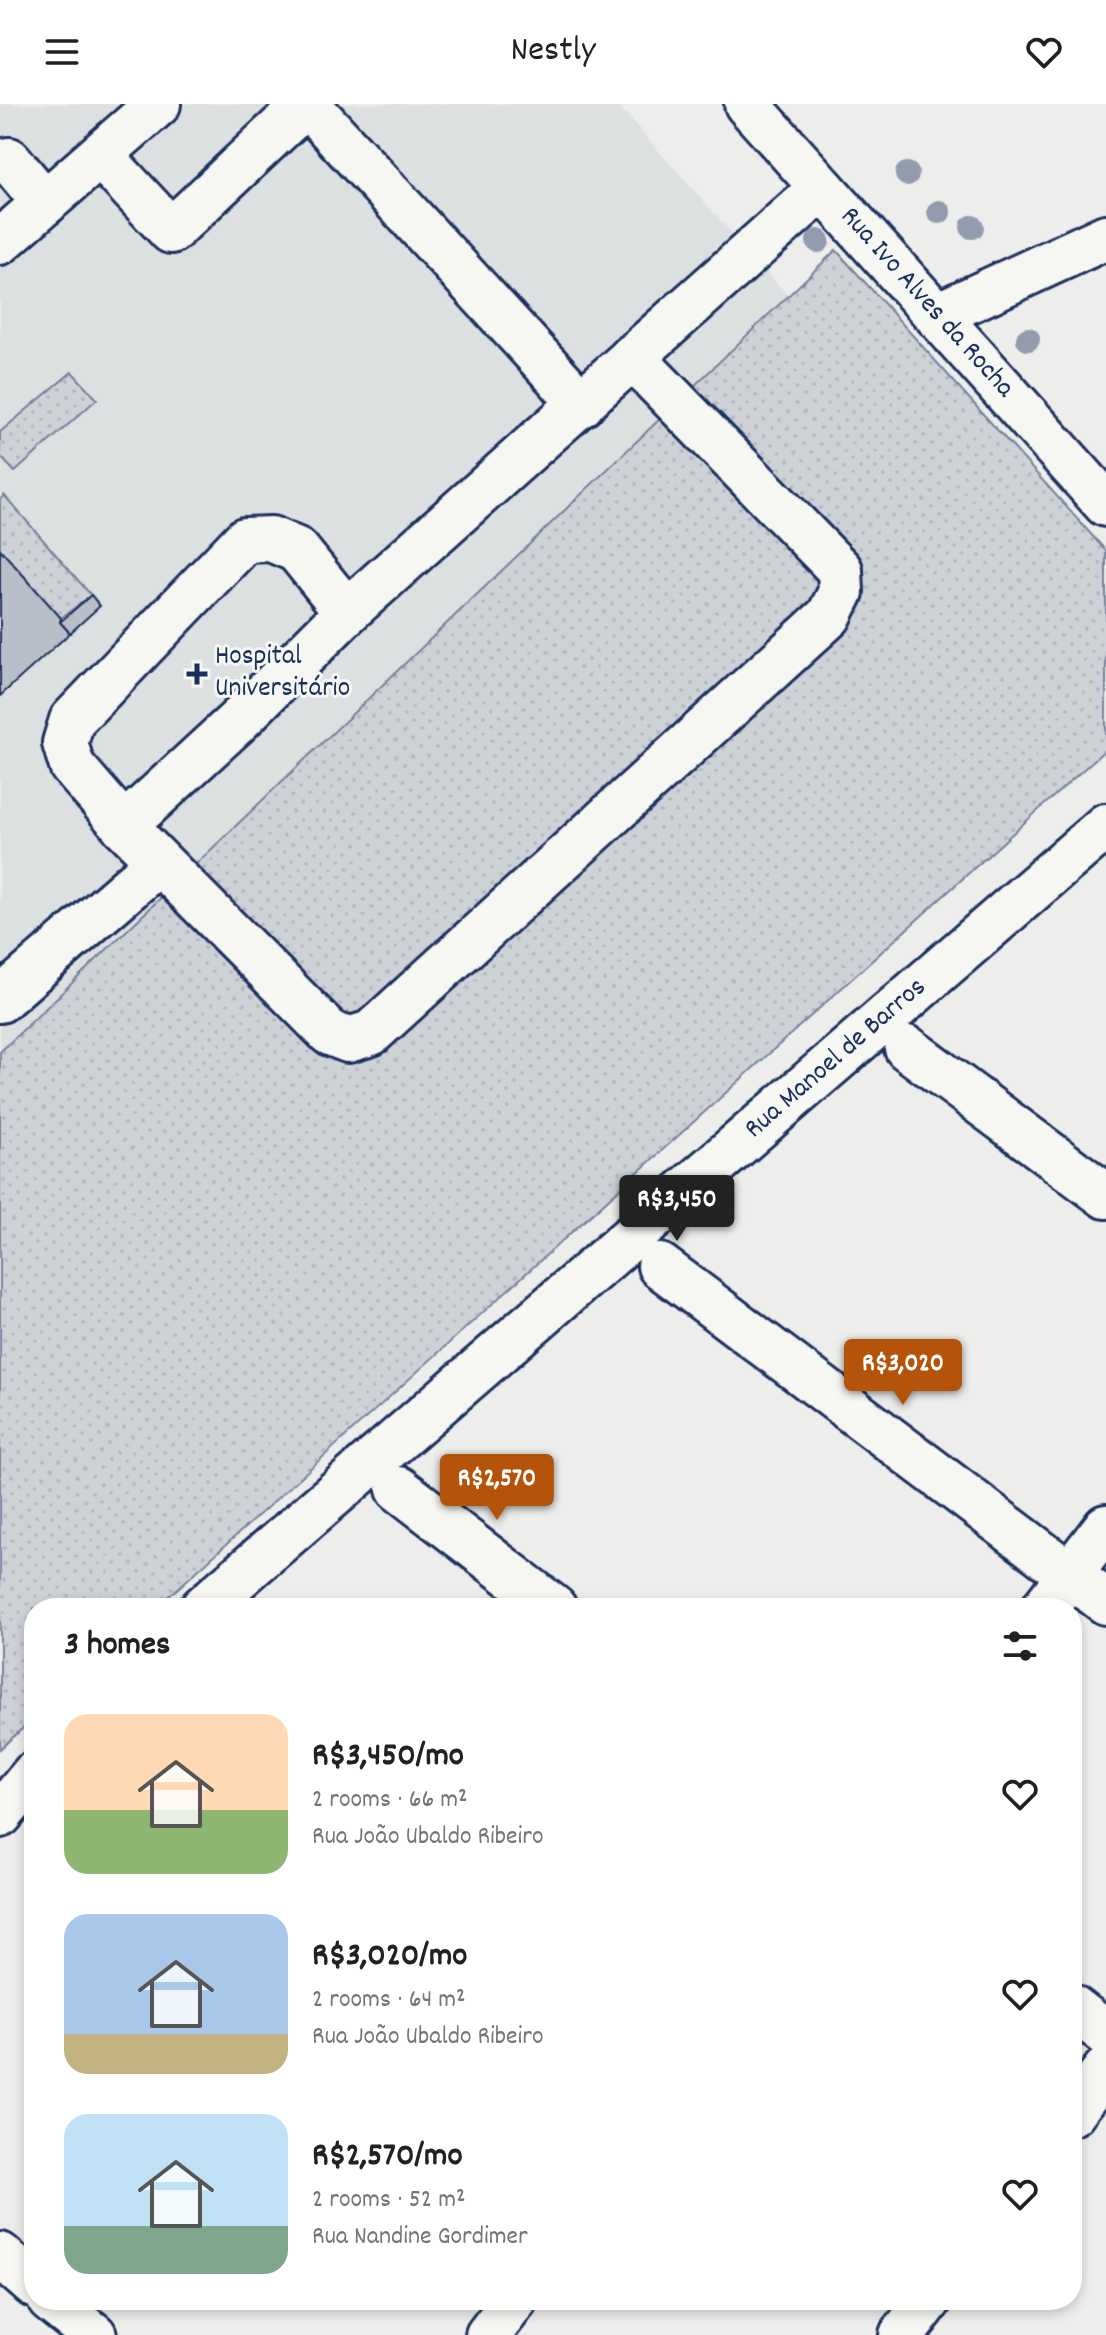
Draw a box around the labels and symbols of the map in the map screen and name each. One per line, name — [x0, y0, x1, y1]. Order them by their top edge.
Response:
street label: Rua Ivo Alves da Rocha — [829, 199, 1023, 409]
place label: Hospital Universitário — [215, 638, 350, 710]
marker: Hospital Universitário — [186, 663, 208, 685]
street label: Rua Manoel de Barros — [737, 969, 936, 1149]
pin: R$3,450 — [603, 1175, 751, 1243]
pin: R$3,020 — [829, 1339, 977, 1407]
pin: R$2,570 — [423, 1454, 571, 1522]

